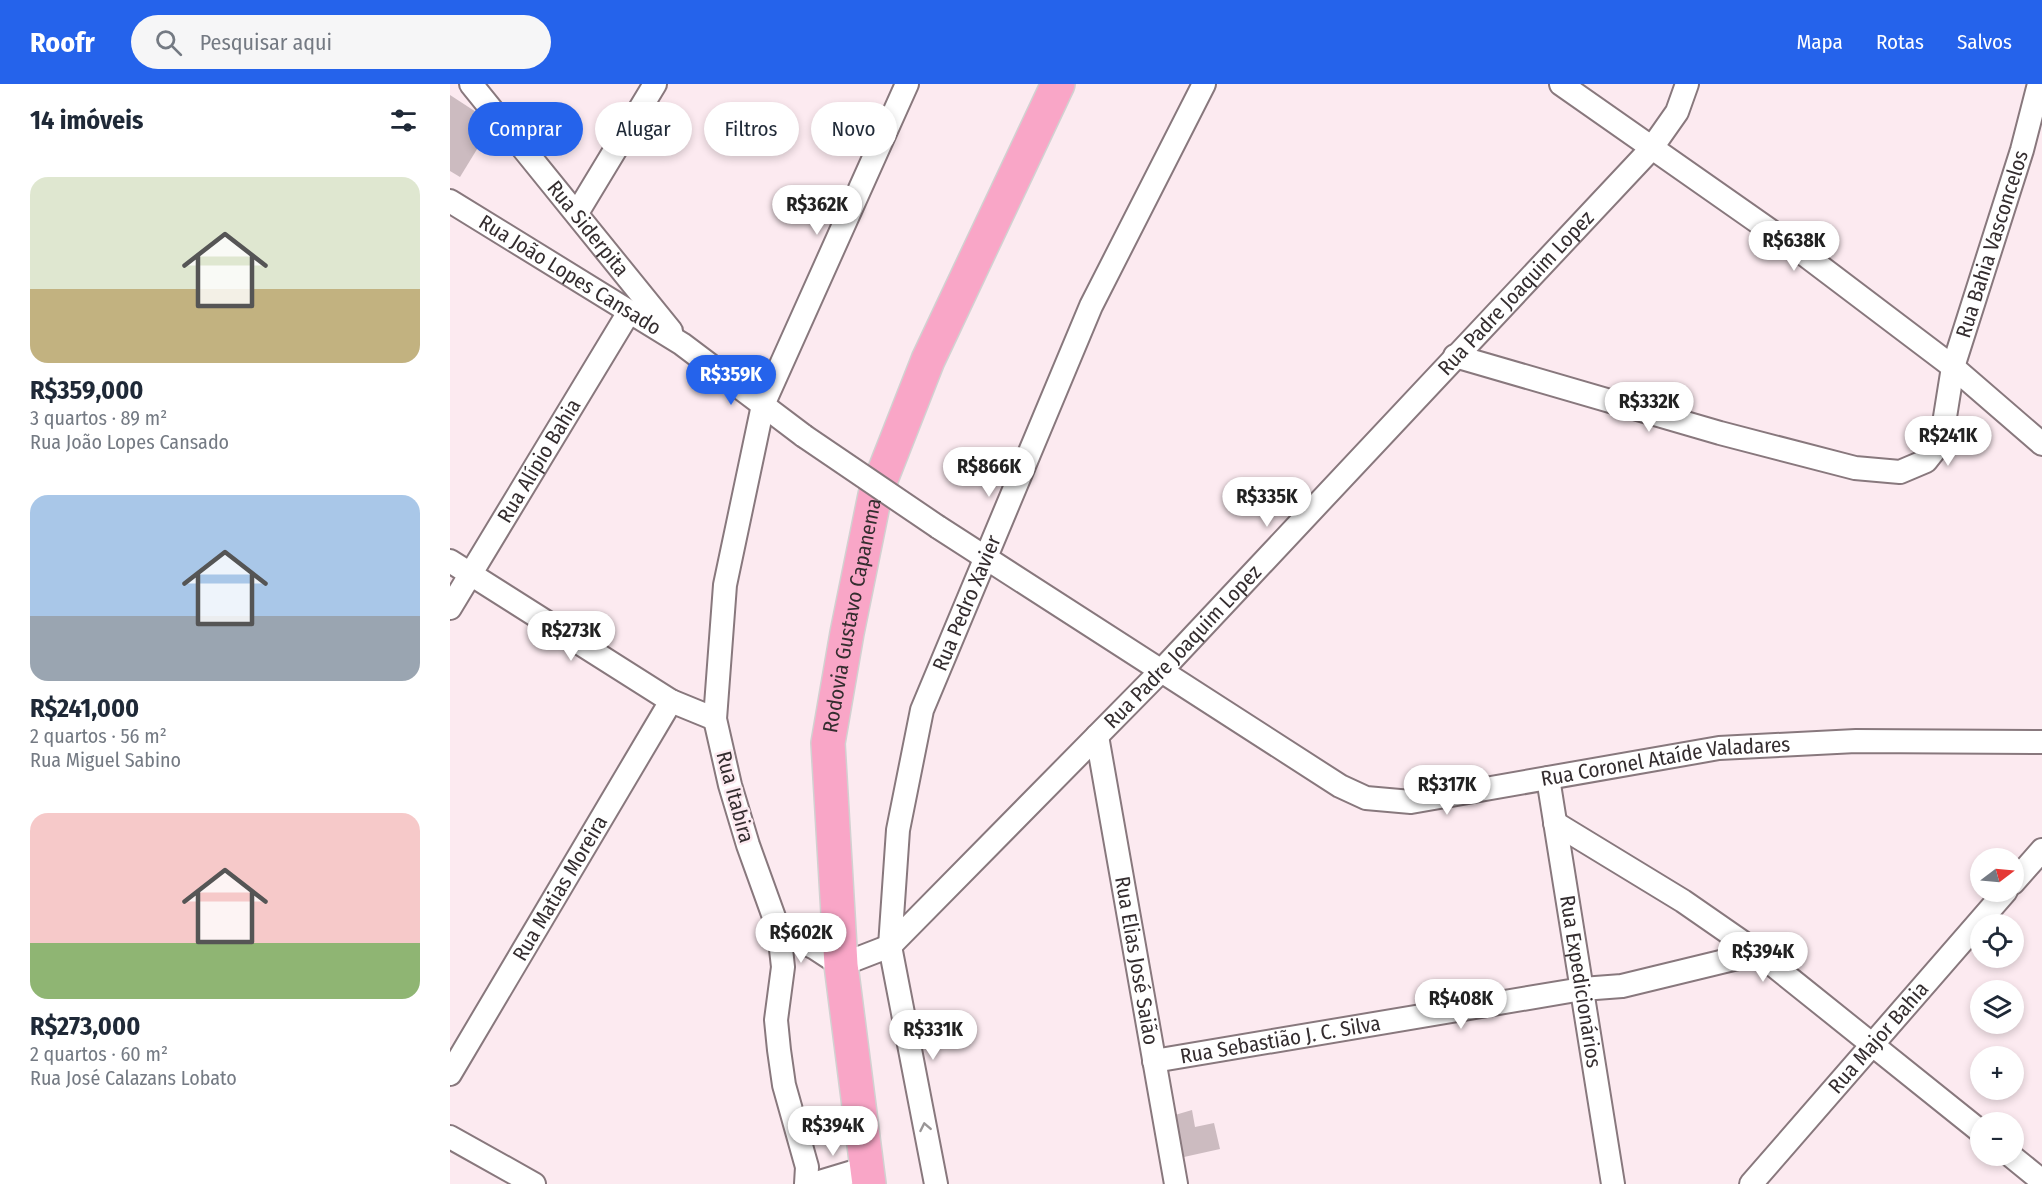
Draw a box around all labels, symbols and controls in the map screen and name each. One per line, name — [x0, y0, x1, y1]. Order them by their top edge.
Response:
search box — [131, 15, 551, 69]
text: Roofr — [30, 26, 95, 59]
icon: search — [152, 26, 185, 59]
text: Pesquisar aqui — [200, 29, 332, 56]
text: Mapa — [1796, 29, 1843, 55]
text: Rotas — [1876, 29, 1924, 55]
text: Salvos — [1957, 29, 2012, 55]
chip: Comprar — [468, 102, 583, 156]
chip: Alugar — [595, 102, 692, 156]
chip: Filtros — [704, 102, 799, 156]
chip: Novo — [811, 102, 897, 156]
icon: filters — [387, 104, 420, 137]
text: 14 imóveis — [30, 105, 143, 136]
street label: Rua Bahia Vasconcelos — [1950, 147, 2034, 341]
street label: Rua Siderpita — [541, 175, 635, 282]
pin: R$362K — [768, 185, 866, 236]
text: R$362K — [786, 192, 848, 216]
street label: Rua Padre Joaquim Lopez — [1432, 205, 1599, 381]
street label: Rua João Lopes Cansado — [474, 209, 666, 341]
icon: home — [171, 216, 279, 324]
pin: R$638K — [1745, 221, 1843, 272]
text: R$638K — [1763, 228, 1825, 252]
pin: R$359K — [682, 355, 780, 406]
text: R$359K — [700, 362, 762, 386]
text: R$359,000 — [30, 375, 144, 406]
pin: R$332K — [1600, 382, 1698, 433]
text: R$332K — [1619, 389, 1679, 413]
street label: Rua Alípio Bahia — [492, 394, 586, 528]
text: 3 quartos · 89 m² — [30, 406, 167, 430]
pin: R$241K — [1899, 416, 1997, 467]
text: R$241K — [1919, 423, 1977, 447]
text: Rua João Lopes Cansado — [30, 430, 229, 454]
pin: R$866K — [940, 447, 1038, 498]
text: R$866K — [957, 454, 1021, 478]
pin: R$335K — [1218, 477, 1316, 528]
text: R$335K — [1236, 484, 1298, 508]
street label: Rodovia Gustavo Capanema — [817, 496, 887, 735]
street label: Rua Pedro Xavier — [927, 531, 1007, 675]
icon: home — [171, 534, 279, 642]
street label: Rua Padre Joaquim Lopez — [1099, 560, 1267, 734]
pin: R$273K — [522, 611, 620, 662]
text: R$273K — [541, 618, 601, 642]
text: R$241,000 — [30, 693, 139, 724]
text: 2 quartos · 56 m² — [30, 724, 167, 748]
street label: Rua Coronel Ataíde Valadares — [1539, 731, 1791, 792]
text: Rua Miguel Sabino — [30, 748, 181, 772]
street label: Rua Itabira — [710, 748, 760, 846]
pin: R$317K — [1398, 765, 1496, 816]
text: R$317K — [1418, 772, 1476, 796]
street label: Rua Matias Moreira — [507, 811, 613, 966]
north arrow — [1970, 848, 2024, 902]
map controls — [1970, 848, 2024, 1166]
icon: home — [171, 852, 279, 960]
street label: Rua Elias José Saião — [1109, 874, 1164, 1047]
street label: Rua Expedicionários — [1554, 893, 1607, 1070]
pin: R$602K — [752, 913, 850, 964]
button: locate — [1970, 914, 2024, 968]
text: R$602K — [769, 920, 833, 944]
pin: R$394K — [1714, 932, 1812, 983]
text: R$394K — [1732, 939, 1794, 963]
street label: Rua Major Bahia — [1823, 976, 1934, 1099]
pin: R$408K — [1412, 979, 1510, 1030]
button: layers — [1970, 980, 2024, 1034]
text: R$408K — [1429, 986, 1493, 1010]
pin: R$331K — [884, 1010, 982, 1061]
street label: Rua Sebastião J. C. Silva — [1178, 1010, 1382, 1069]
text: R$273,000 — [30, 1011, 140, 1042]
text: R$331K — [903, 1017, 963, 1041]
text: 2 quartos · 60 m² — [30, 1042, 168, 1066]
button: + — [1970, 1046, 2024, 1100]
text: Rua José Calazans Lobato — [30, 1066, 237, 1090]
pin: R$394K — [784, 1106, 882, 1157]
button: − — [1970, 1112, 2024, 1166]
text: R$394K — [802, 1113, 864, 1137]
one-way arrow — [919, 1122, 932, 1132]

